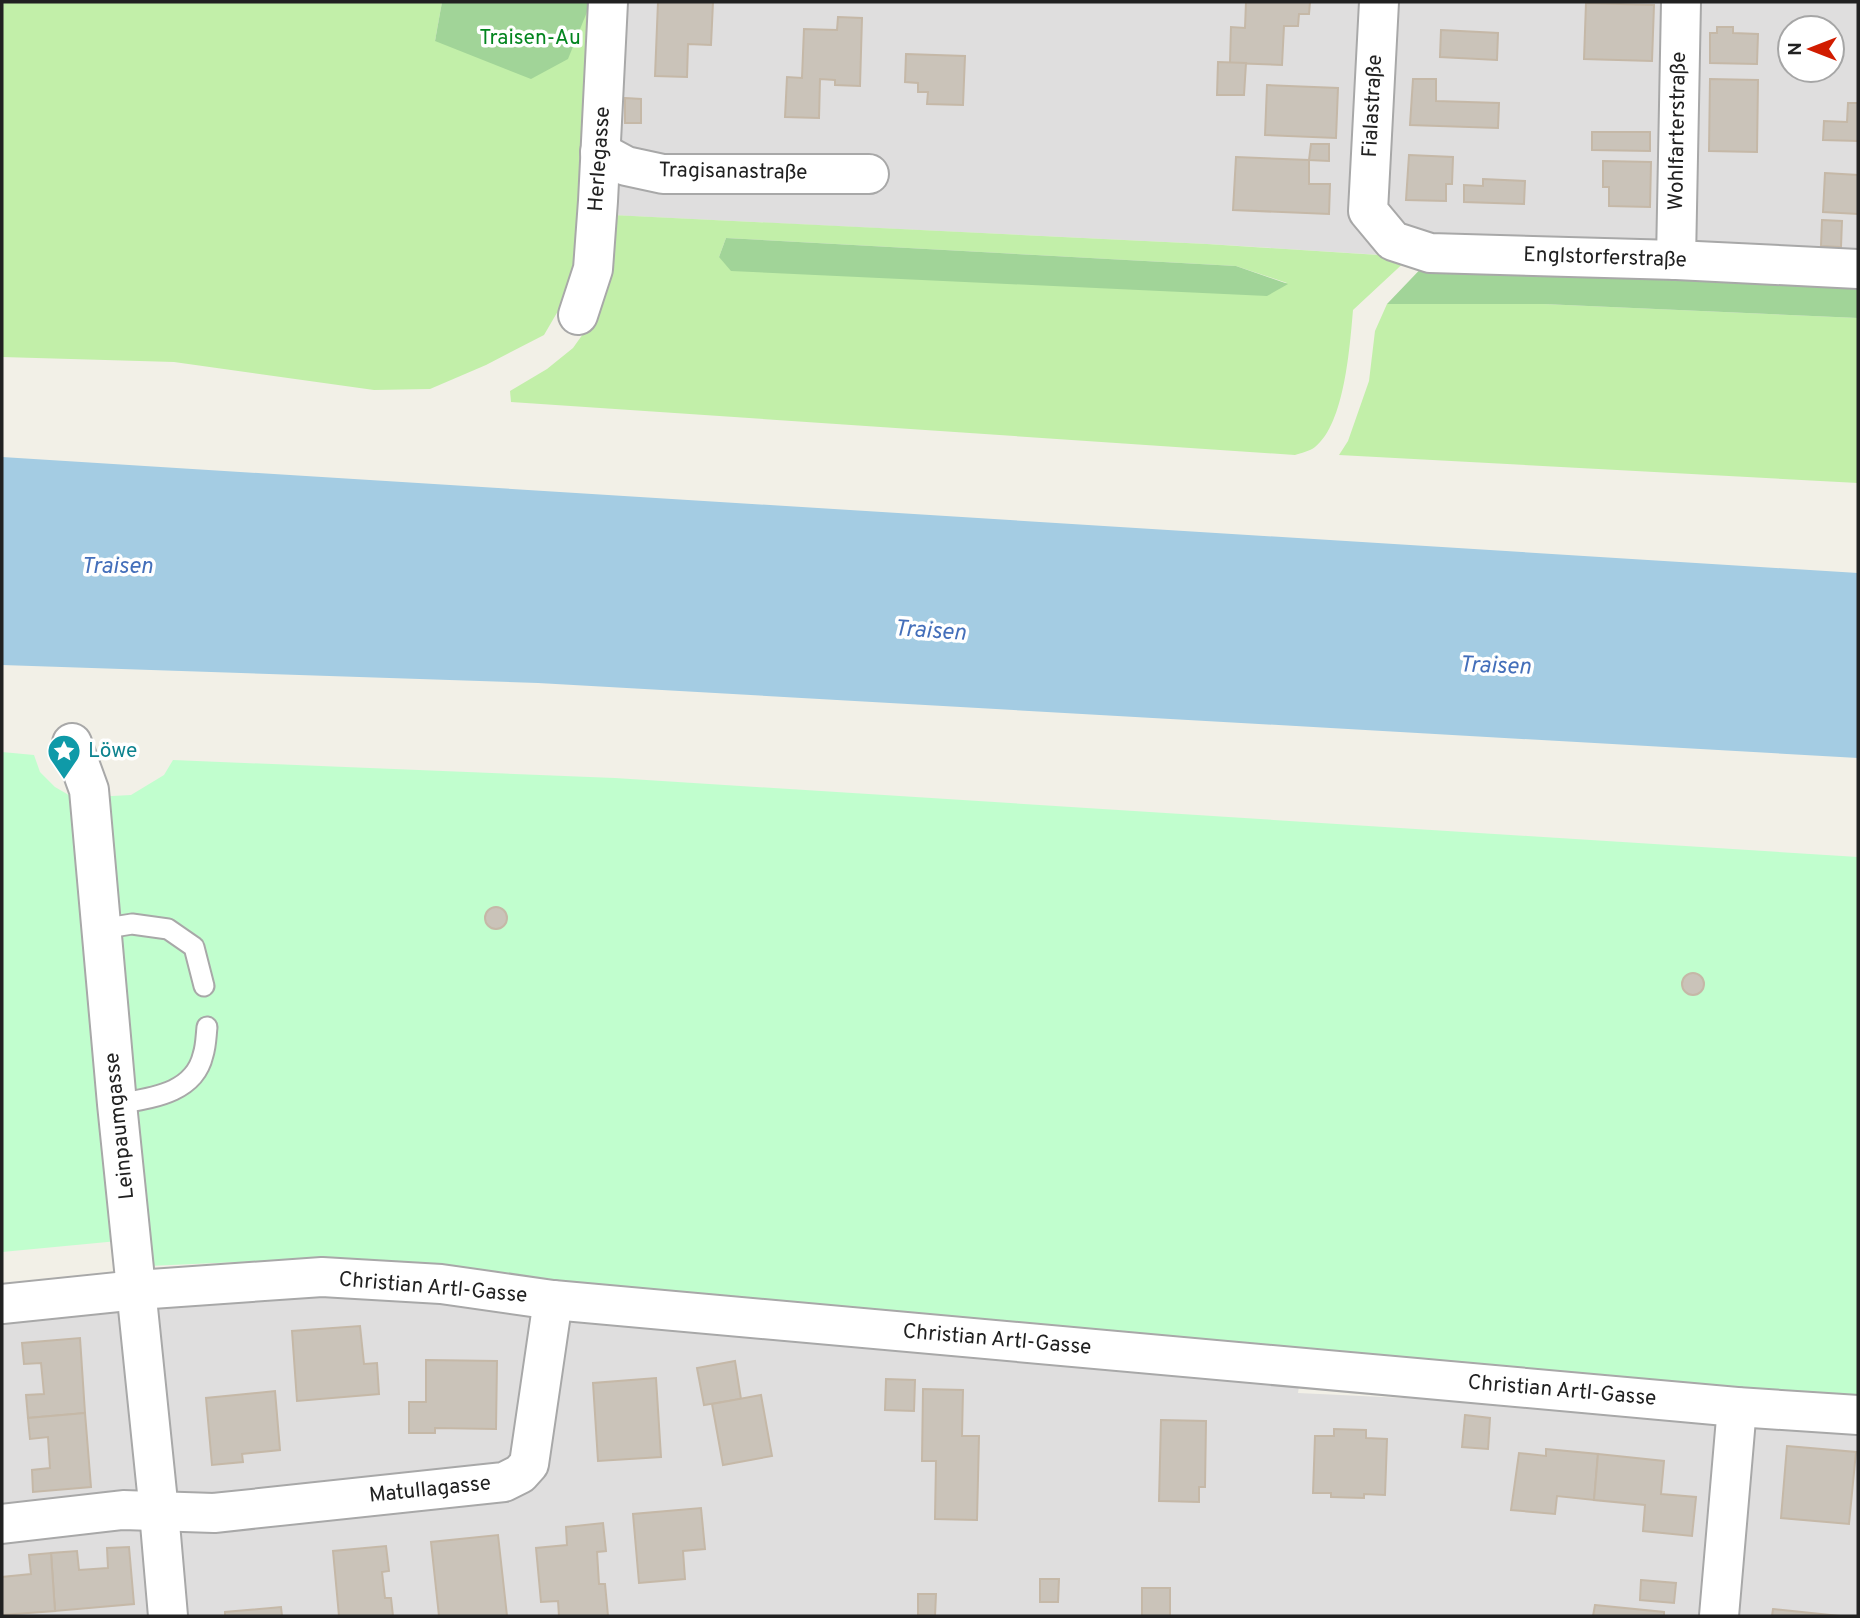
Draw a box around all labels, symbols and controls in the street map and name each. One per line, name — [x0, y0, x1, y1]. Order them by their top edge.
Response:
north arrow — [1776, 14, 1846, 84]
park label: Traisen-Au — [479, 25, 581, 52]
text: N — [1784, 42, 1808, 56]
street label: Wohlfarterstraße — [1663, 51, 1693, 211]
street label: Fialastraße — [1357, 54, 1389, 158]
street label: Herlegasse — [583, 106, 617, 212]
street label: Tragisanastraße — [658, 157, 808, 187]
street label: Englstorferstraße — [1523, 242, 1687, 274]
water label: Traisen — [81, 553, 153, 582]
water label: Traisen — [893, 615, 967, 649]
water label: Traisen — [1459, 651, 1532, 683]
place icon: Löwe — [45, 732, 83, 781]
place label: Löwe — [88, 738, 137, 765]
street label: Leinpaumgasse — [99, 1051, 141, 1201]
street label: Christian Artl-Gasse — [338, 1266, 528, 1310]
street label: Christian Artl-Gasse — [902, 1318, 1092, 1362]
street label: Christian Artl-Gasse — [1467, 1369, 1657, 1413]
street label: Matullagasse — [368, 1470, 492, 1510]

